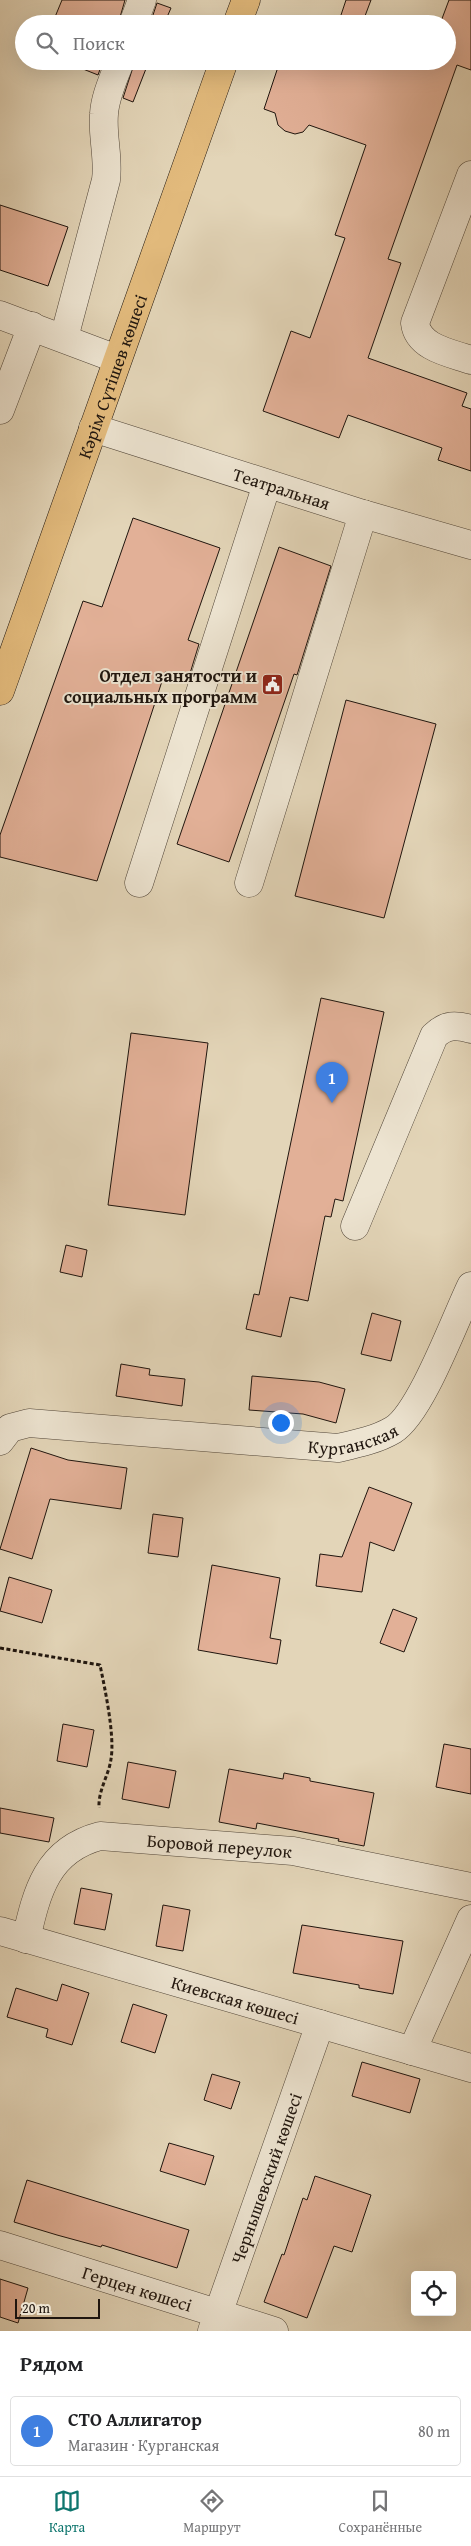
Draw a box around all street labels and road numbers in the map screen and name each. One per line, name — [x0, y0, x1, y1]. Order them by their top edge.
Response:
street label: Кәрім Сүтішев көшесі — [70, 290, 154, 462]
street label: Театральная — [230, 460, 334, 516]
street label: Курганская — [307, 1416, 403, 1461]
street label: Боровой переулок — [146, 1826, 294, 1864]
street label: Киевская көшесі — [168, 1968, 302, 2031]
street label: Чернышевский көшесі — [223, 2089, 308, 2267]
street label: Герцен көшесі — [79, 2258, 196, 2318]

